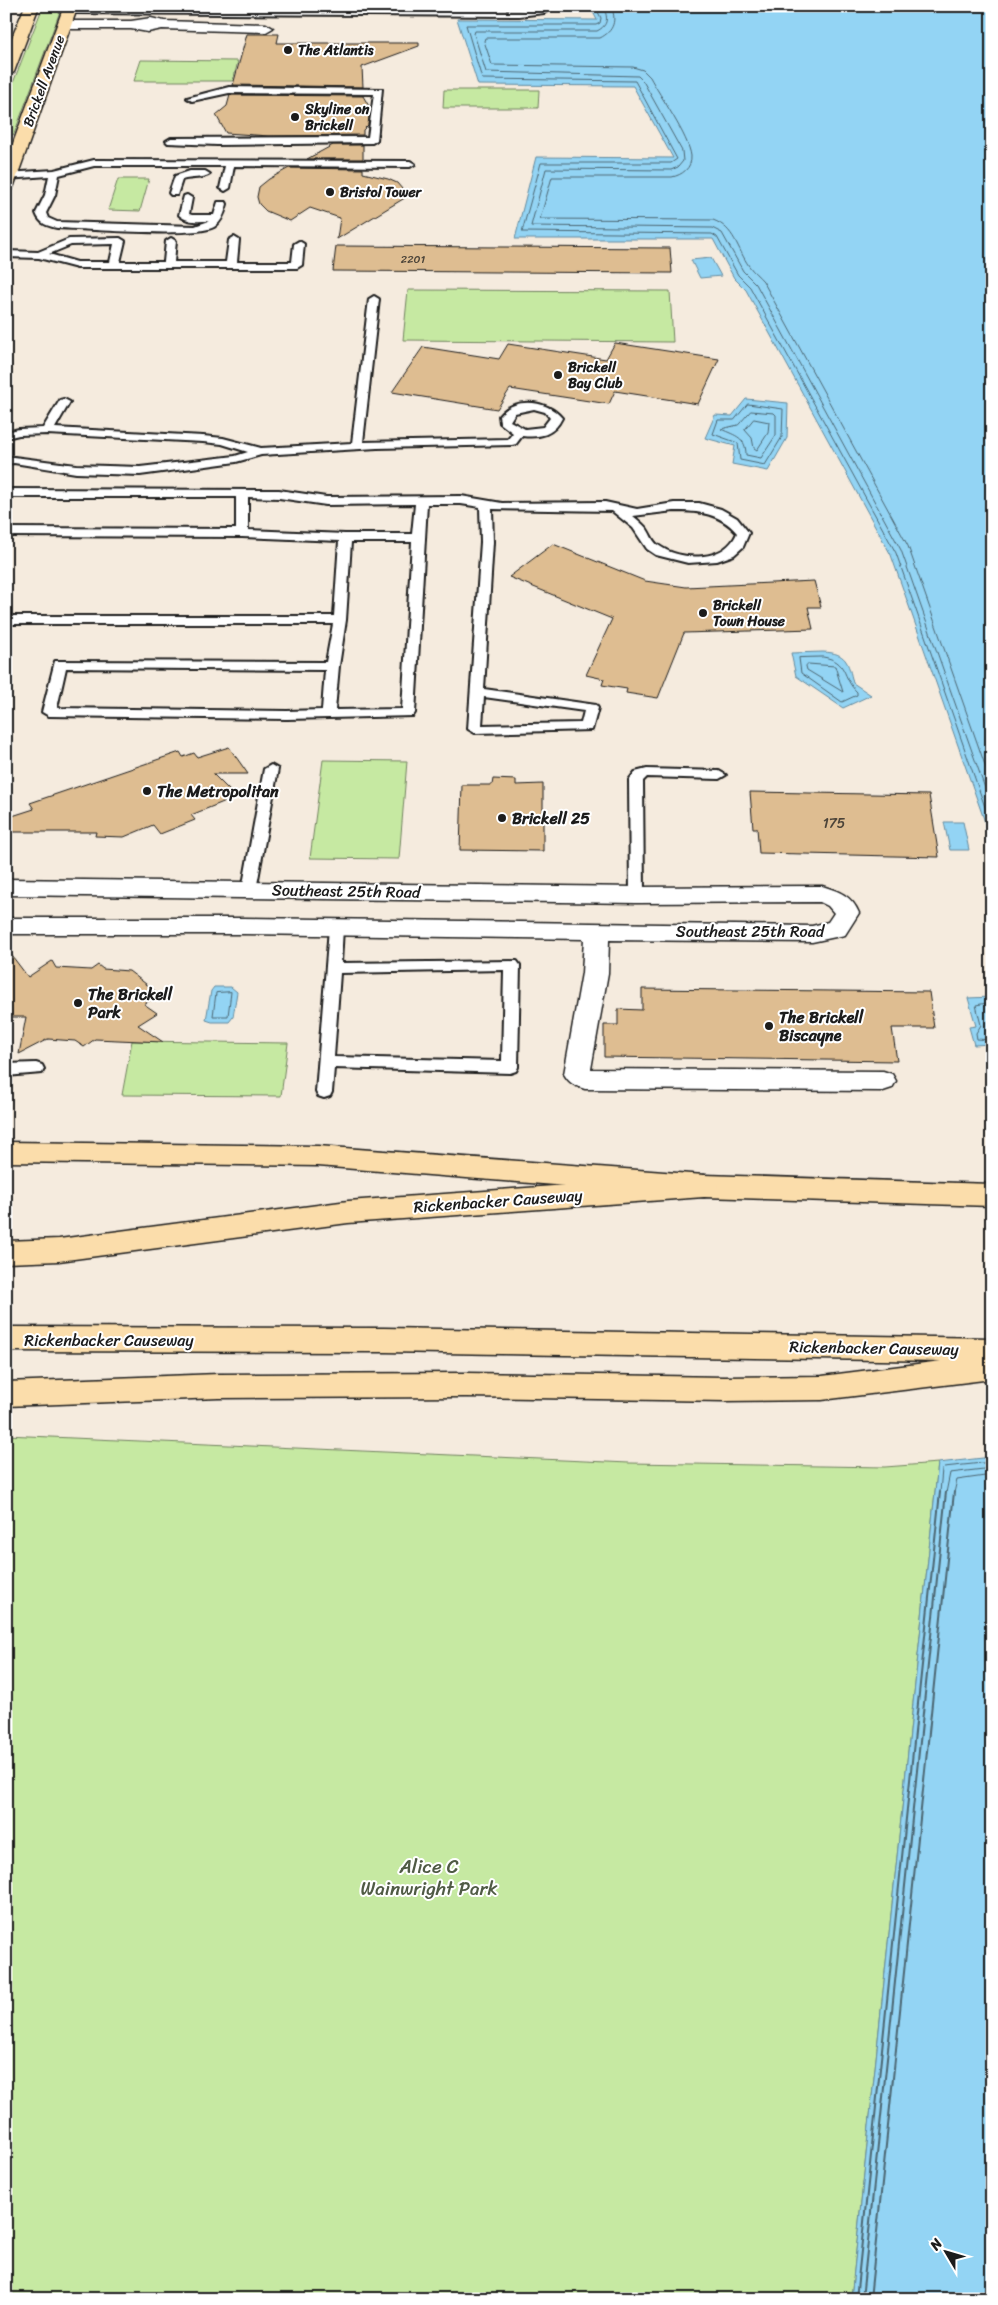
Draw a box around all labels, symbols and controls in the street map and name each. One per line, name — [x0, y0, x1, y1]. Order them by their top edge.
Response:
street label: Brickell Avenue — [16, 31, 72, 131]
place label: The Atlantis — [298, 38, 374, 63]
marker: The Atlantis — [282, 44, 294, 56]
place label: Skyline on Brickell — [304, 97, 370, 138]
marker: Skyline on Brickell — [289, 111, 301, 123]
place label: Bristol Tower — [340, 180, 423, 205]
marker: Bristol Tower — [324, 186, 336, 198]
house number: 2201 — [401, 250, 425, 269]
place label: Brickell Bay Club — [568, 355, 623, 396]
marker: Brickell Bay Club — [552, 369, 564, 381]
place label: Brickell Town House — [713, 593, 786, 634]
marker: Brickell Town House — [697, 607, 709, 619]
place label: The Metropolitan — [157, 777, 279, 806]
marker: The Metropolitan — [141, 785, 153, 797]
place label: Brickell 25 — [512, 804, 590, 833]
house number: 175 — [823, 811, 846, 836]
marker: Brickell 25 — [496, 812, 508, 824]
street label: Southeast 25th Road — [272, 875, 422, 907]
street label: Southeast 25th Road — [676, 917, 826, 946]
place label: The Brickell Park — [88, 980, 174, 1027]
marker: The Brickell Park — [72, 997, 84, 1009]
place label: The Brickell Biscayne — [779, 1003, 865, 1050]
marker: The Brickell Biscayne — [763, 1020, 775, 1032]
street label: Rickenbacker Causeway — [413, 1181, 584, 1221]
street label: Rickenbacker Causeway — [24, 1326, 194, 1355]
street label: Rickenbacker Causeway — [789, 1332, 960, 1364]
park label: Alice C Wainwright Park — [361, 1850, 497, 1905]
north arrow — [920, 2228, 970, 2278]
text: N — [923, 2233, 949, 2257]

